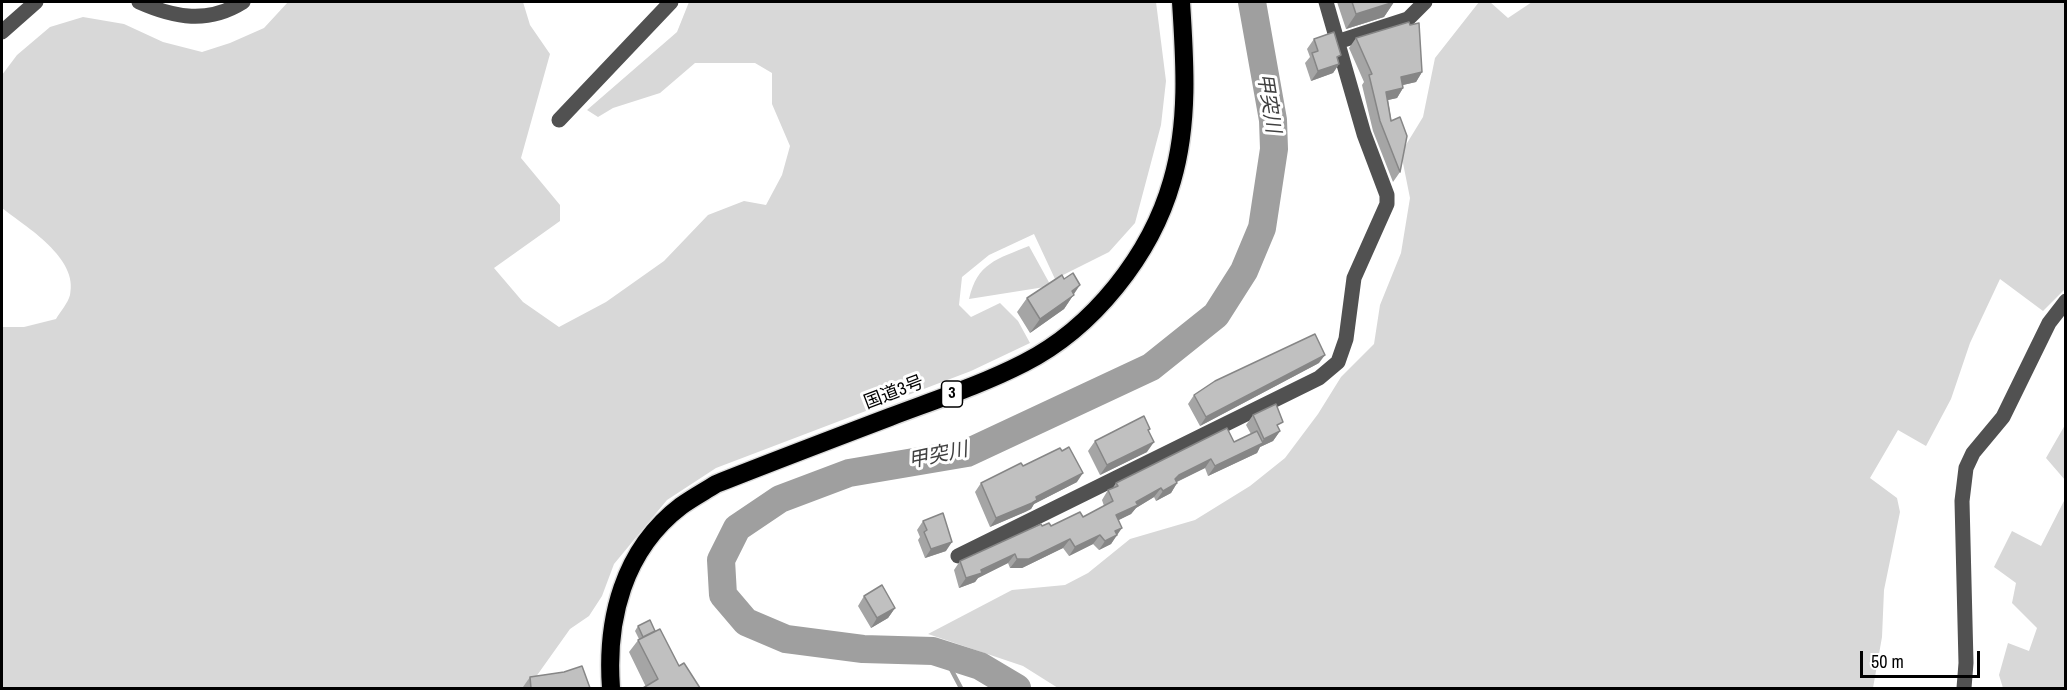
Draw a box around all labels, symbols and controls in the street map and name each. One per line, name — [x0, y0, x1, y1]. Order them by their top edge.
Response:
water label: 甲突川 — [1251, 71, 1285, 135]
street label: 国道3号 — [861, 372, 927, 414]
road number: 3 — [942, 381, 962, 407]
water label: 甲突川 — [906, 438, 970, 474]
scale bar — [1863, 639, 1983, 677]
text: 50 m — [1871, 649, 1904, 674]

